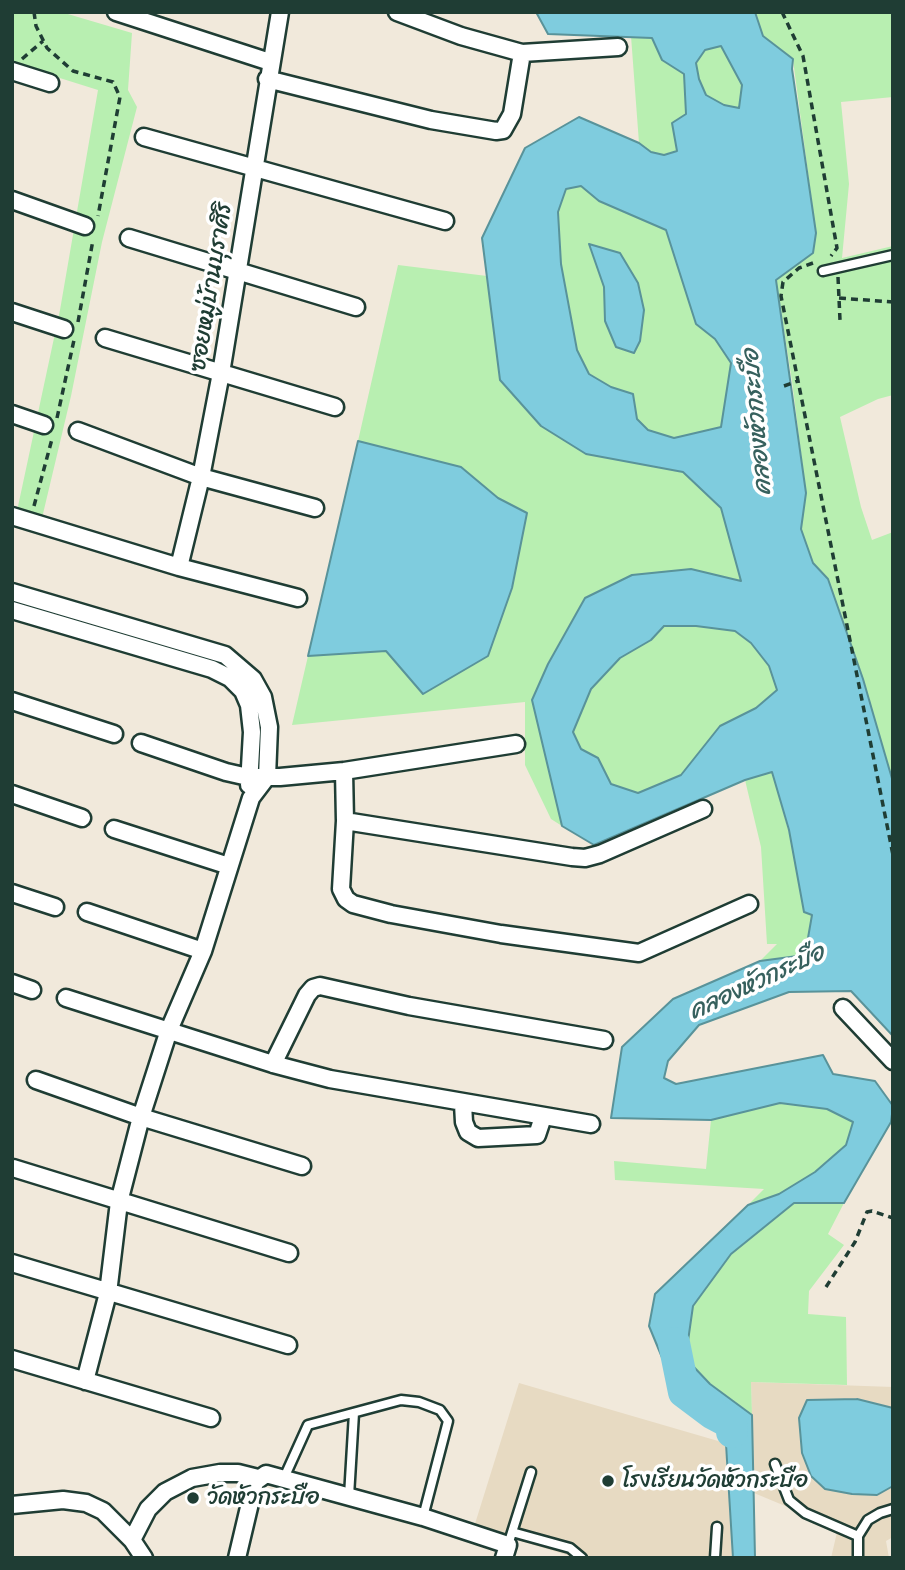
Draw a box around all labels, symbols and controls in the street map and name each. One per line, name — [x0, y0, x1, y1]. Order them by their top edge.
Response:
street label: ซอยหมู่บ้านบุราศิริ — [185, 201, 239, 373]
water label: คลองหัวกระบือ — [737, 348, 779, 496]
water label: คลองหัวกระบือ — [685, 939, 829, 1027]
place label: โรงเรียนวัดหัวกระบือ — [622, 1467, 808, 1495]
marker: โรงเรียนวัดหัวกระบือ — [600, 1473, 616, 1489]
place label: วัดหัวกระบือ — [207, 1484, 319, 1512]
marker: วัดหัวกระบือ — [185, 1490, 201, 1506]

